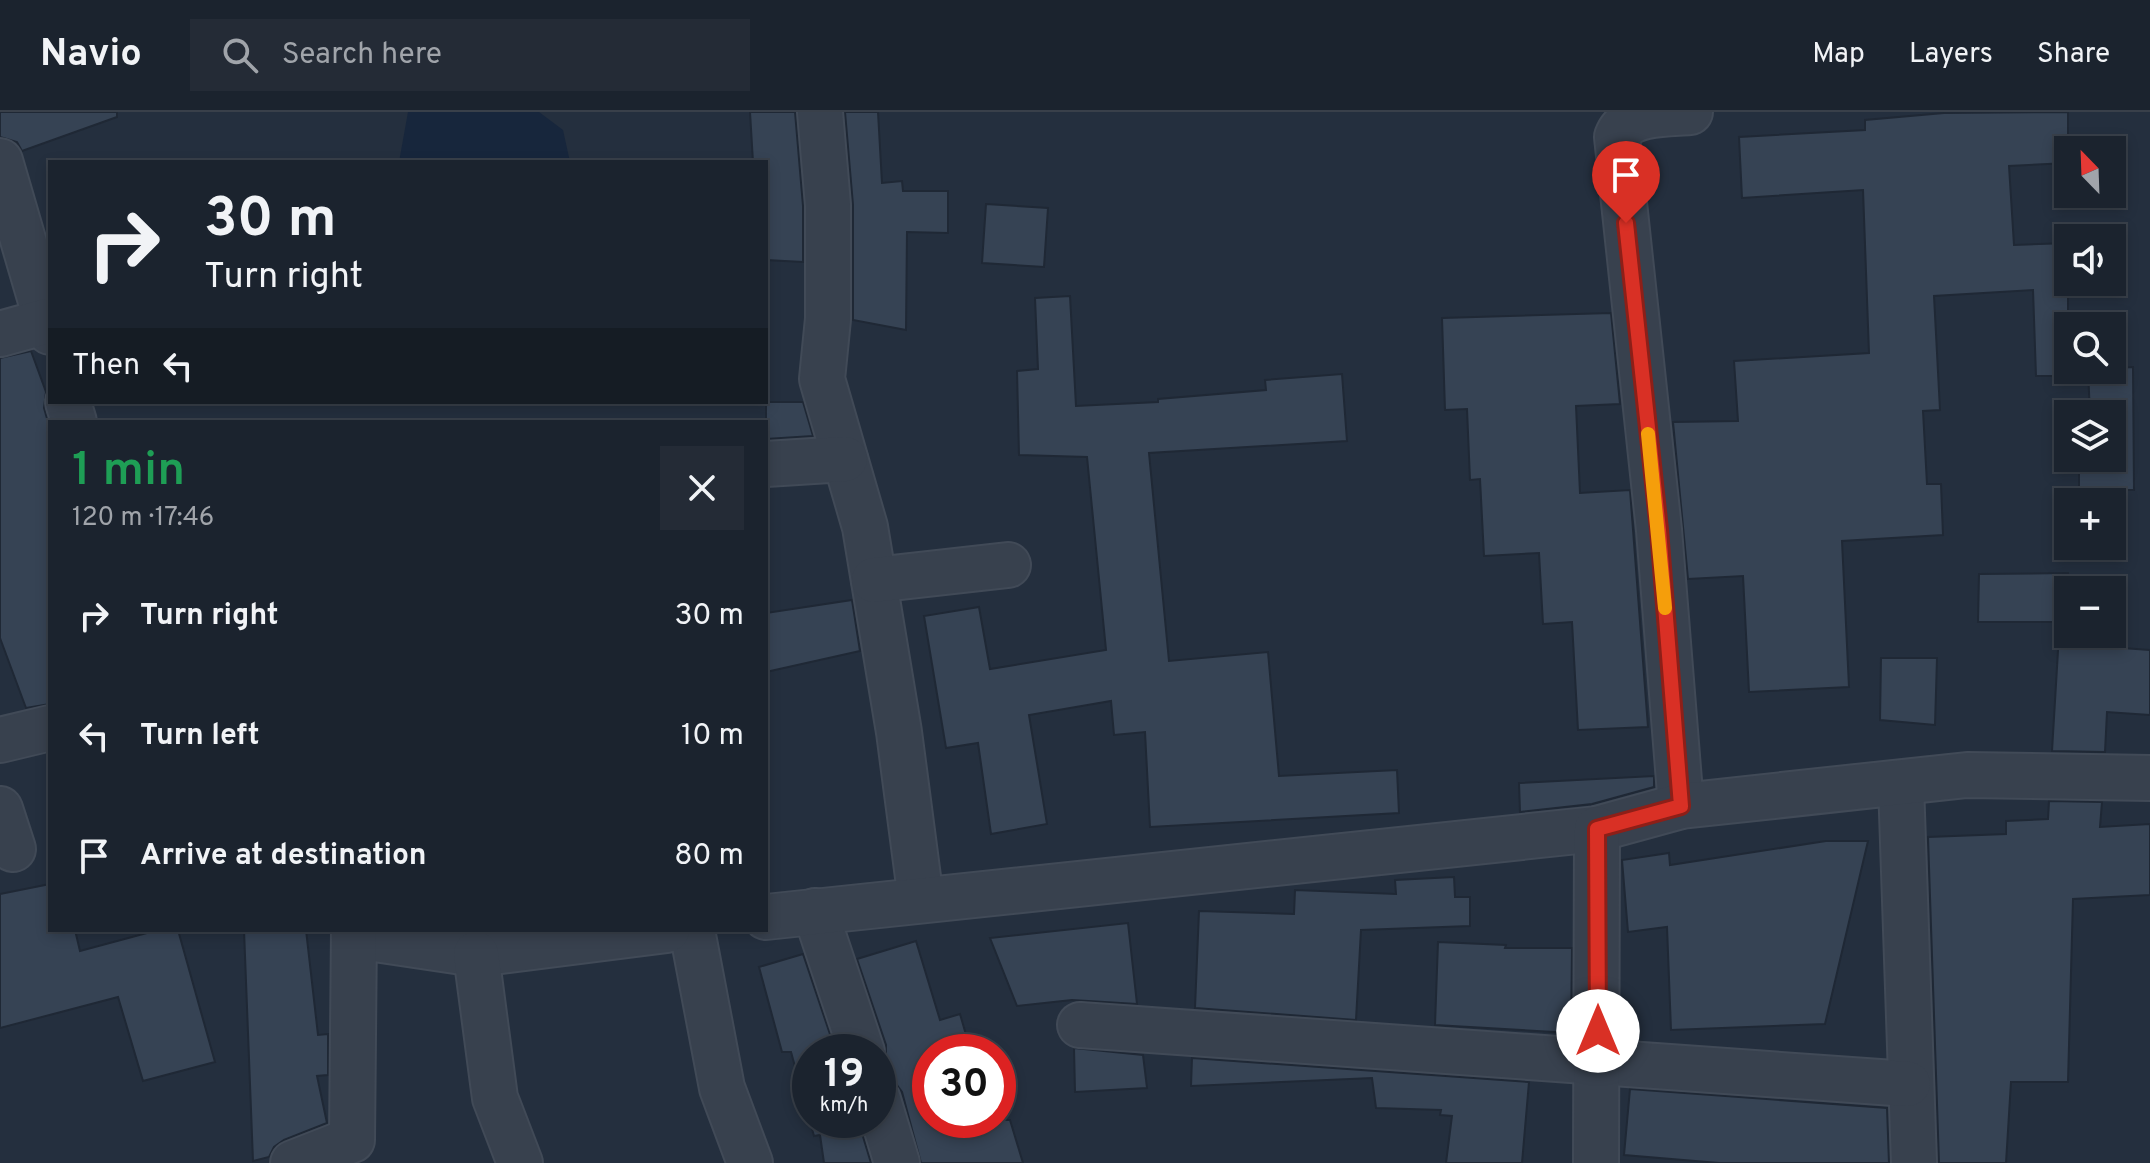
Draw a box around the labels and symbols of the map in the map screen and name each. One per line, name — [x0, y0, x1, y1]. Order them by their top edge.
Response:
north arrow — [2054, 136, 2126, 208]
pin — [1592, 141, 1660, 223]
position arrow — [1556, 989, 1640, 1073]
speed limit sign: 30 — [912, 1034, 1016, 1138]

